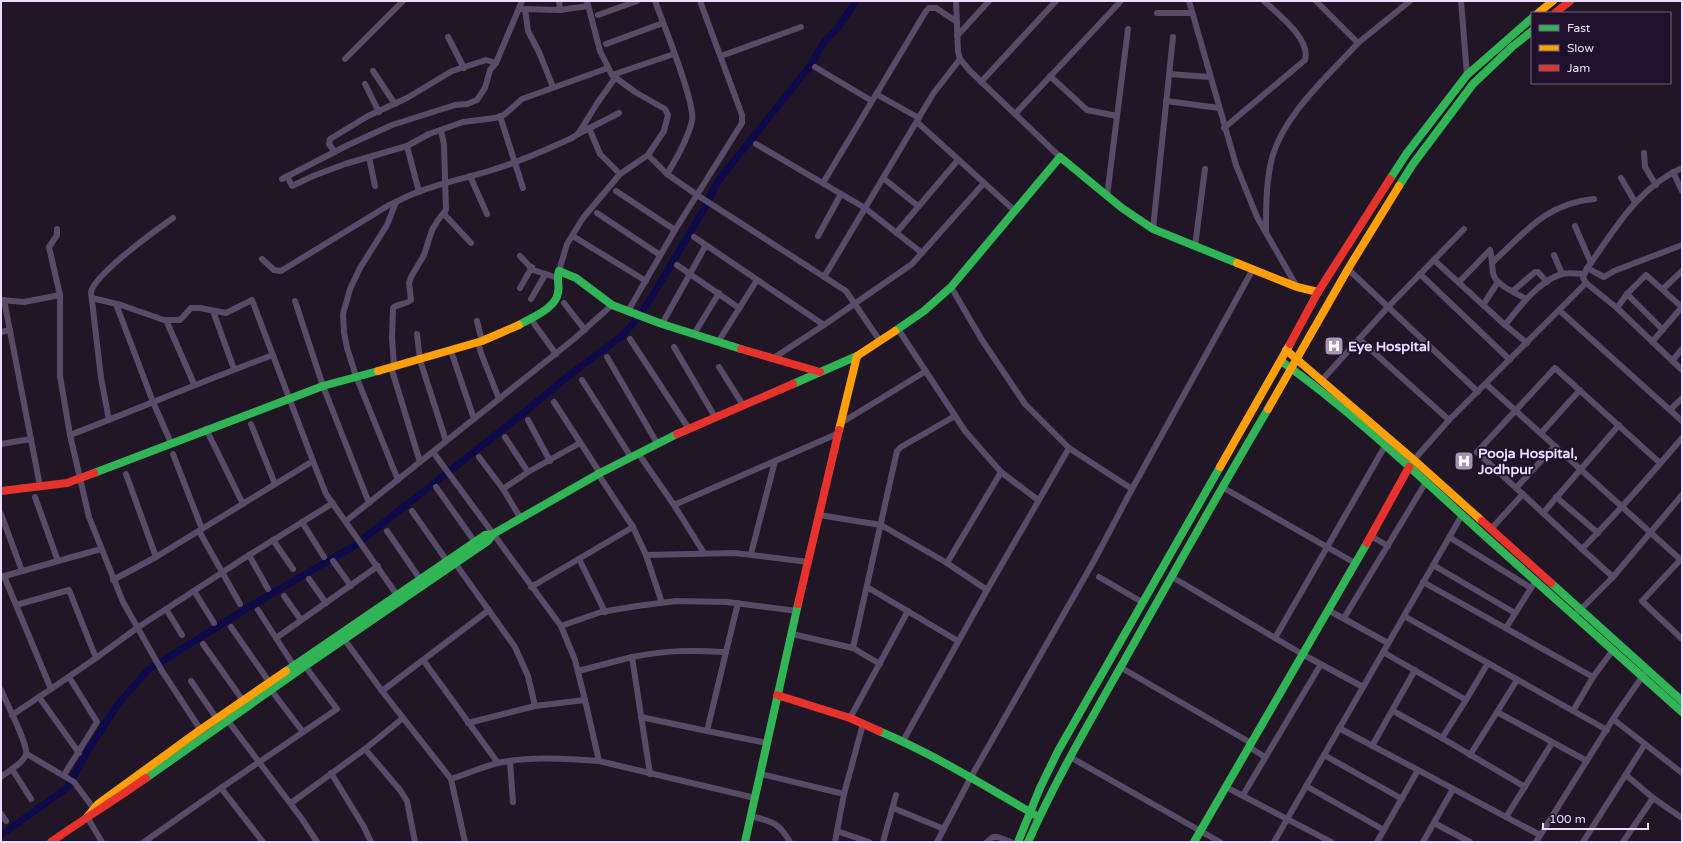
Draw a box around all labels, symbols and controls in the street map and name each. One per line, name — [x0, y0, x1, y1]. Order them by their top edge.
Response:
legend — [1531, 12, 1671, 84]
text: Fast — [1567, 21, 1591, 35]
text: Slow — [1567, 41, 1594, 55]
text: Jam — [1567, 61, 1590, 75]
hospital icon: Eye Hospital — [1323, 335, 1345, 357]
place label: Eye Hospital — [1348, 338, 1430, 355]
place label: Pooja Hospital, Jodhpur — [1477, 445, 1578, 478]
hospital icon: Pooja Hospital, Jodhpur — [1453, 450, 1475, 472]
scale bar — [1543, 805, 1648, 831]
text: 100 m — [1549, 812, 1586, 826]

